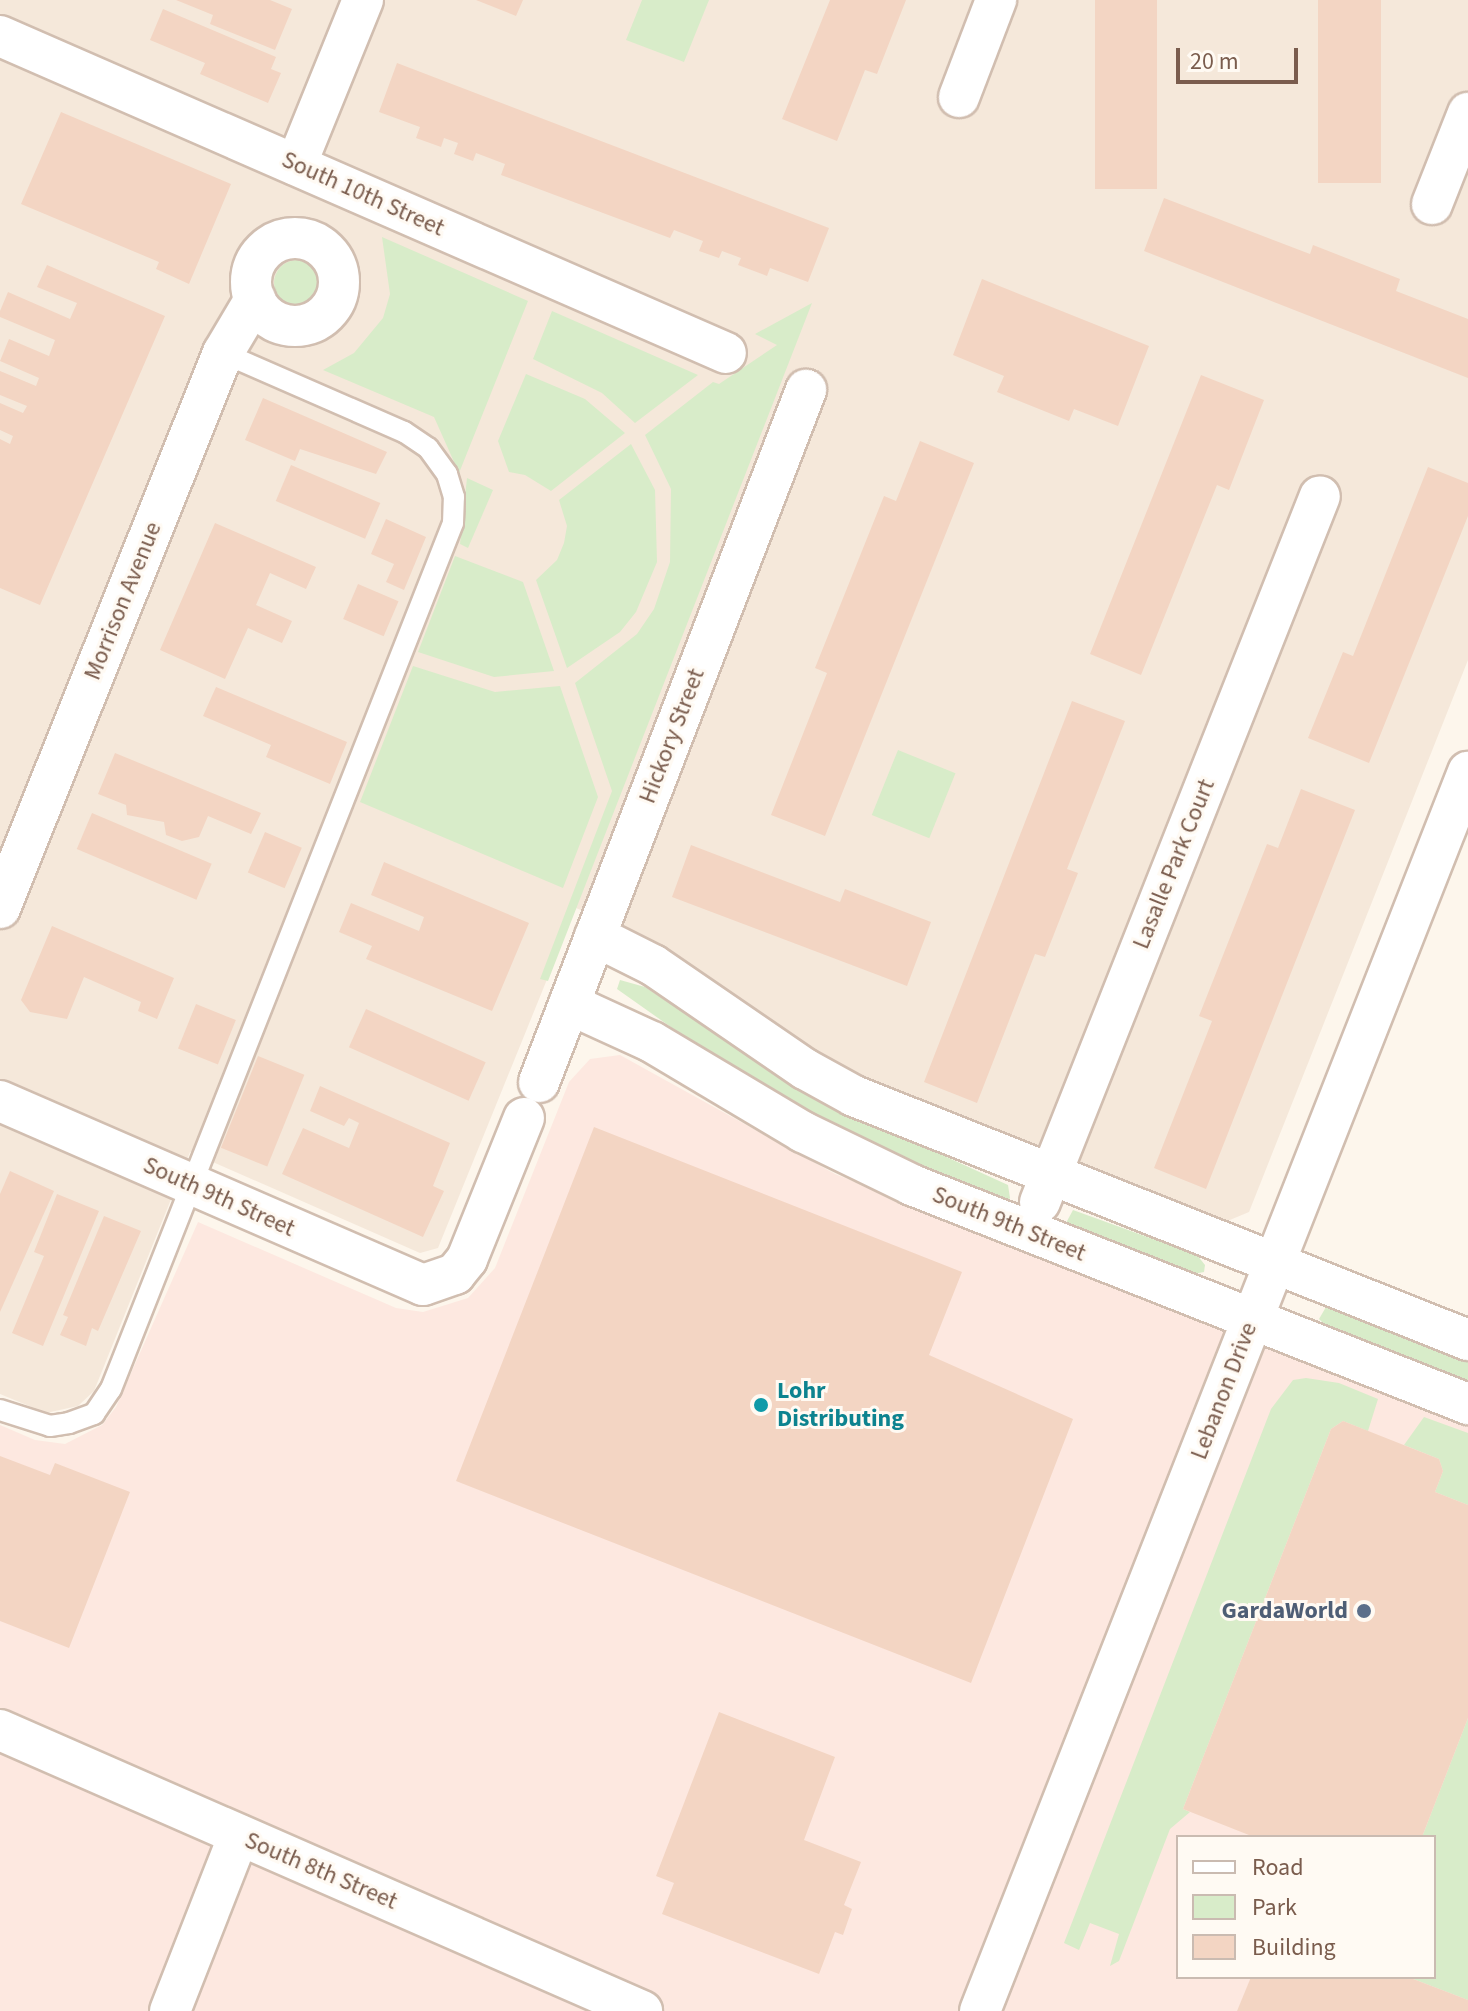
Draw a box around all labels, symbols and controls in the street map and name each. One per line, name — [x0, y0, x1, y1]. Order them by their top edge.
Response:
scale bar — [1180, 32, 1302, 82]
text: 20 m — [1190, 44, 1239, 79]
street label: South 10th Street — [277, 145, 449, 243]
street label: Morrison Avenue — [78, 518, 168, 684]
street label: Hickory Street — [633, 665, 711, 807]
street label: Lasalle Park Court — [1127, 775, 1221, 953]
street label: South 9th Street — [139, 1151, 299, 1243]
street label: South 9th Street — [928, 1180, 1090, 1268]
street label: Lebanon Drive — [1185, 1318, 1263, 1464]
place label: Lohr Distributing — [777, 1377, 904, 1433]
marker: Lohr Distributing — [752, 1396, 770, 1414]
place label: GardaWorld — [1222, 1597, 1348, 1625]
marker: GardaWorld — [1355, 1602, 1373, 1620]
street label: South 8th Street — [240, 1826, 402, 1916]
legend — [1176, 1835, 1436, 1979]
text: Road — [1252, 1850, 1304, 1885]
text: Park — [1252, 1890, 1297, 1925]
text: Building — [1252, 1930, 1336, 1965]

